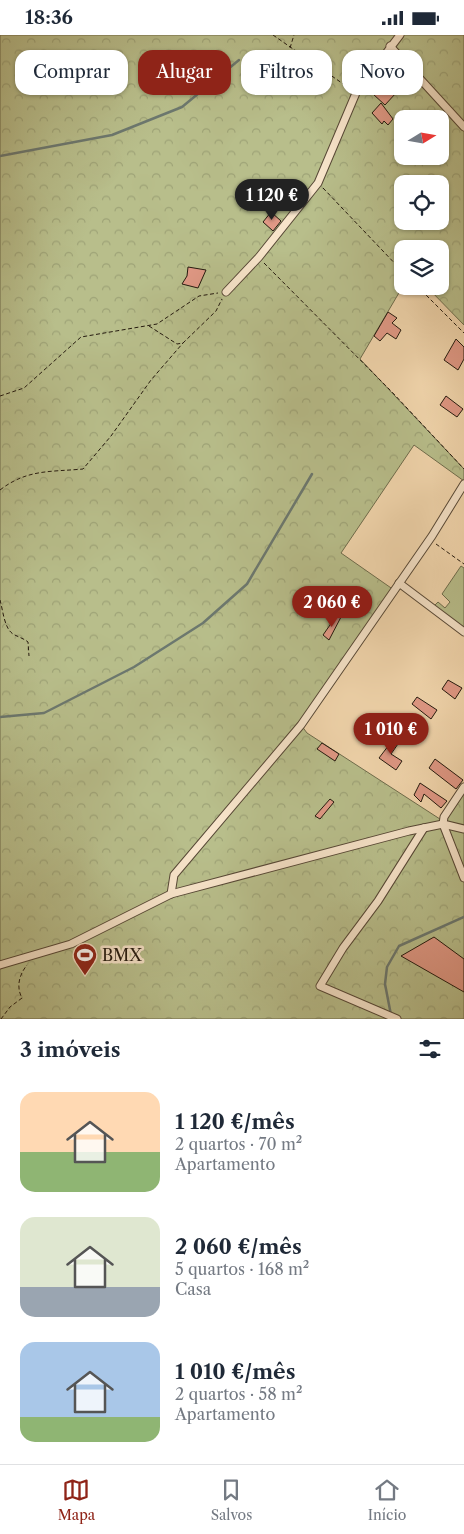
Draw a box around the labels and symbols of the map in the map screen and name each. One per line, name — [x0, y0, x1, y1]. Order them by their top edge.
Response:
north arrow — [394, 110, 449, 165]
pin: 1 120 € — [226, 179, 318, 221]
pin: 2 060 € — [286, 585, 378, 628]
pin: 1 010 € — [345, 713, 437, 755]
sports icon: BMX — [72, 942, 98, 976]
place label: BMX — [102, 945, 142, 965]

